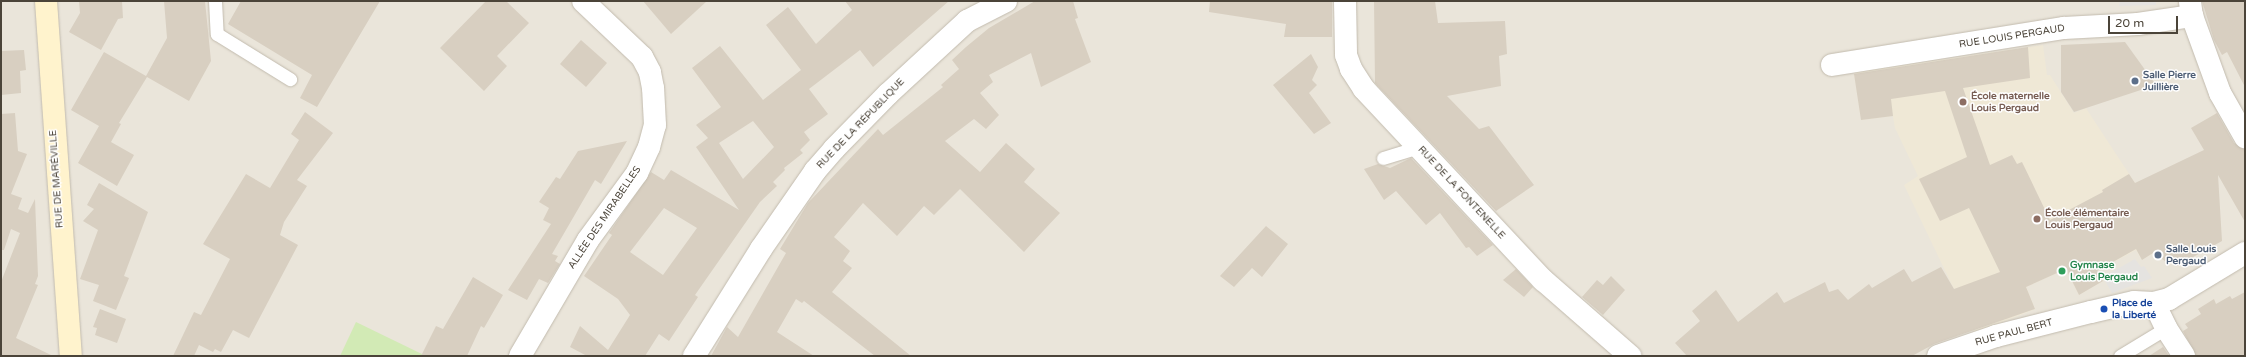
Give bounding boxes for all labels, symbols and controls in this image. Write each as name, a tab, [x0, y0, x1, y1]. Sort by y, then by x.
scale bar	[2110, 8, 2180, 34]
text: 20 m	[2115, 16, 2144, 30]
street label: RUE LOUIS PERGAUD	[1958, 23, 2066, 51]
place label: Salle Pierre Juillière	[2143, 69, 2196, 92]
street label: RUE DE LA RÉPUBLIQUE	[815, 76, 907, 172]
marker: Salle Pierre Juillière	[2130, 76, 2140, 86]
place label: École maternelle Louis Pergaud	[1971, 90, 2050, 114]
marker: École maternelle Louis Pergaud	[1958, 97, 1968, 107]
street label: RUE DE MARÉVILLE	[48, 129, 66, 229]
street label: RUE DE LA FONTENELLE	[1415, 144, 1507, 242]
street label: ALLÉE DES MIRABELLES	[566, 164, 644, 272]
place label: École élémentaire Louis Pergaud	[2045, 207, 2129, 230]
marker: École élémentaire Louis Pergaud	[2032, 214, 2042, 224]
place label: Salle Louis Pergaud	[2166, 243, 2216, 266]
marker: Salle Louis Pergaud	[2153, 250, 2163, 260]
place label: Gymnase Louis Pergaud	[2070, 259, 2138, 282]
marker: Gymnase Louis Pergaud	[2057, 266, 2067, 276]
place label: Place de la Liberté	[2112, 297, 2156, 320]
marker: Place de la Liberté	[2099, 304, 2109, 314]
street label: RUE PAUL BERT	[1974, 317, 2054, 349]

